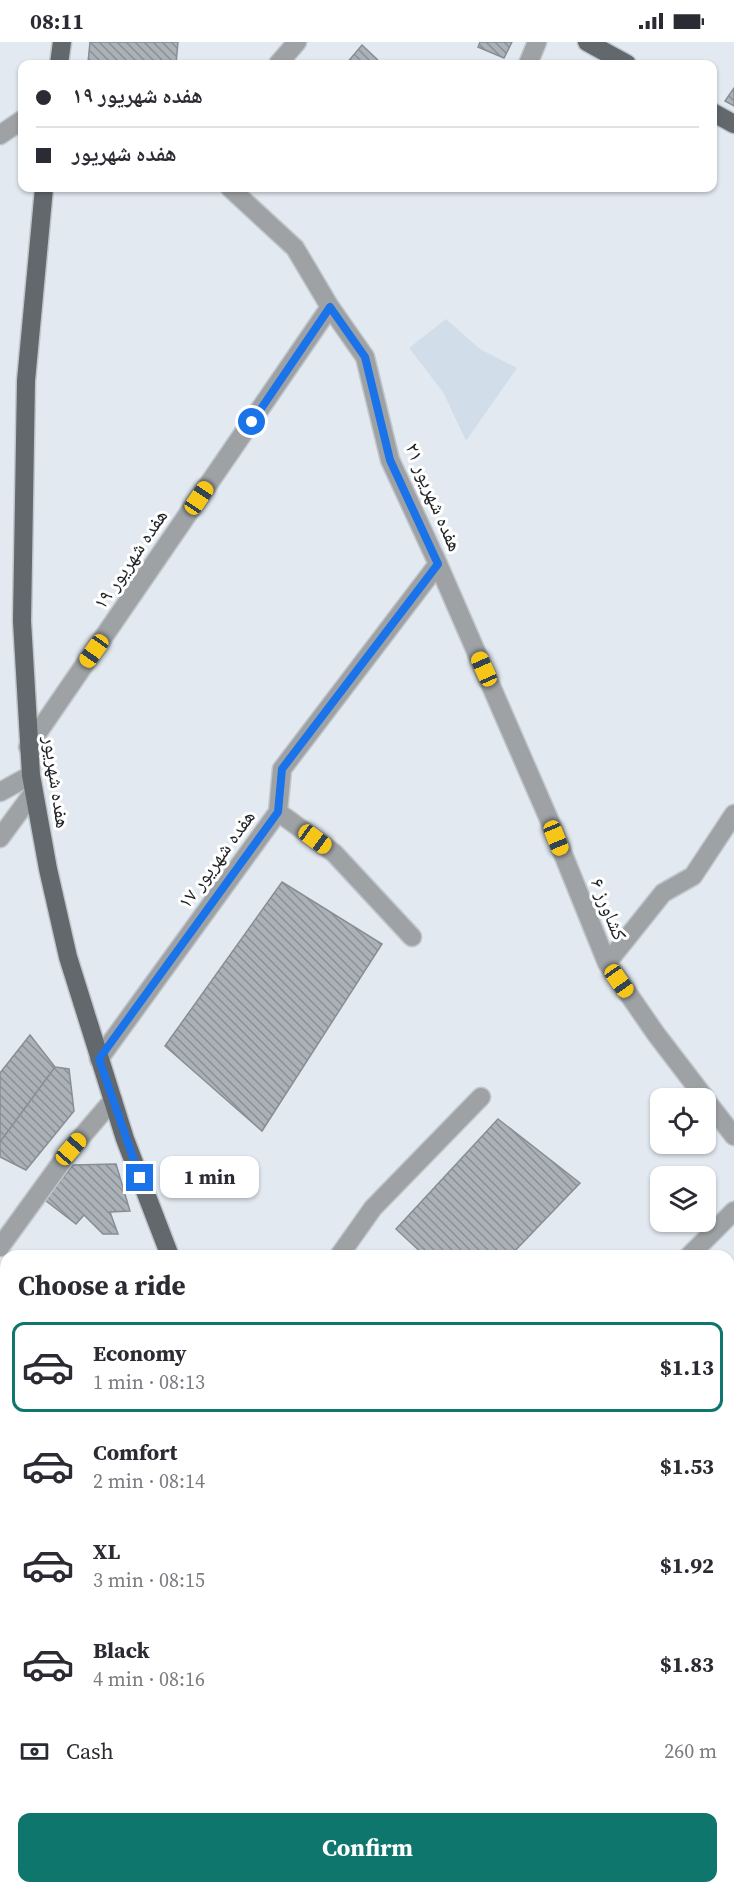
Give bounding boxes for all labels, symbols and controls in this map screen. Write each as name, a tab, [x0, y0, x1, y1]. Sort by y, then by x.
text: 08:11	[30, 6, 84, 36]
text: هفده شهریور ۱۹	[72, 80, 203, 110]
text: هفده شهریور	[72, 138, 177, 168]
route start	[238, 408, 265, 435]
street label: هفده شهریور ۲۱	[399, 438, 469, 556]
car	[181, 478, 217, 518]
street label: هفده شهریور ۱۹	[86, 503, 174, 615]
car	[76, 631, 112, 671]
car	[468, 649, 500, 689]
street label: هفده شهریور	[37, 733, 77, 830]
street label: هفده شهریور ۱۷	[171, 804, 261, 914]
car	[541, 818, 571, 858]
car	[295, 821, 335, 857]
street label: کشاورز ۶	[584, 874, 634, 944]
car	[601, 961, 637, 1001]
map controls	[650, 1088, 716, 1232]
button: locate	[650, 1088, 716, 1154]
car	[52, 1130, 90, 1168]
callout: 1 min	[161, 1157, 260, 1199]
text: 1 min	[184, 1163, 235, 1191]
route end	[126, 1164, 153, 1191]
button: layers	[650, 1166, 716, 1232]
text: Choose a ride	[18, 1267, 186, 1304]
text: Economy	[93, 1338, 187, 1368]
icon: car	[21, 1340, 75, 1394]
text: $1.13	[660, 1352, 714, 1382]
text: 1 min · 08:13	[93, 1368, 205, 1396]
text: Comfort	[93, 1437, 177, 1467]
icon: car	[21, 1439, 75, 1493]
text: $1.53	[660, 1451, 714, 1481]
text: 2 min · 08:14	[93, 1467, 205, 1495]
text: XL	[93, 1536, 120, 1566]
icon: car	[21, 1538, 75, 1592]
text: $1.92	[660, 1550, 714, 1580]
text: 3 min · 08:15	[93, 1566, 205, 1594]
text: Black	[93, 1635, 150, 1665]
icon: car	[21, 1637, 75, 1691]
text: $1.83	[660, 1649, 714, 1679]
text: 4 min · 08:16	[93, 1665, 205, 1693]
icon: cash	[18, 1735, 51, 1768]
text: Cash	[66, 1736, 114, 1766]
text: 260 m	[664, 1737, 717, 1765]
button: Confirm	[18, 1813, 717, 1882]

